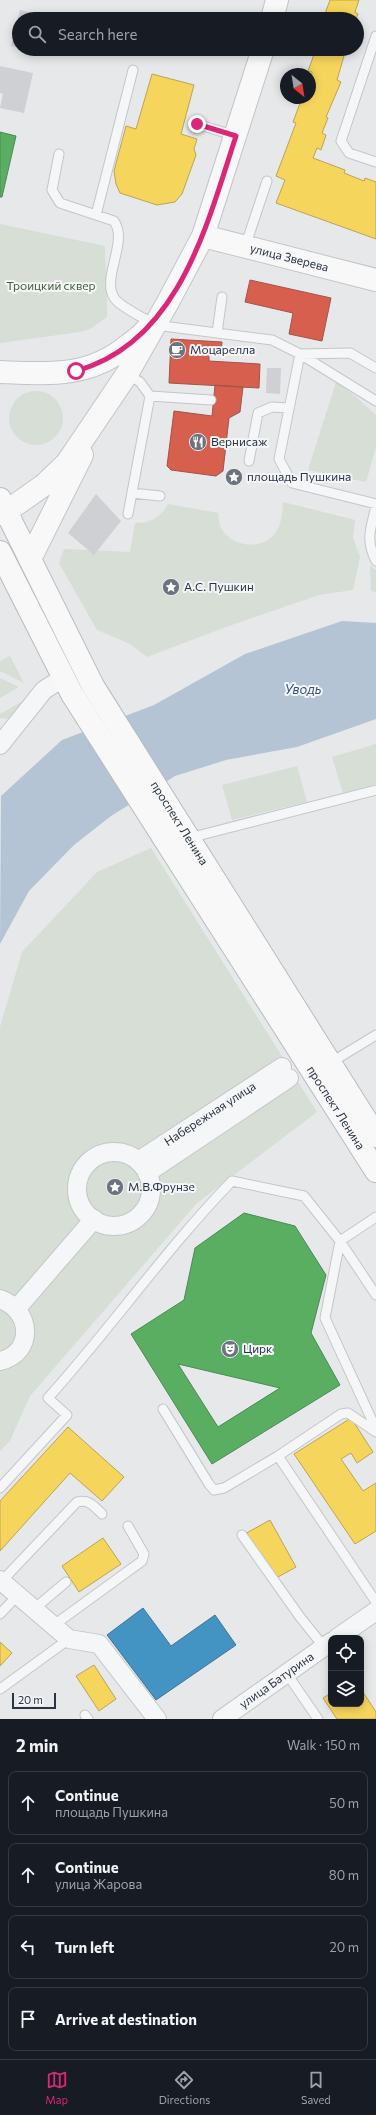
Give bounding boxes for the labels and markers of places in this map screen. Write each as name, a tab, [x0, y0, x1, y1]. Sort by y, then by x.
cafe icon: Моцарелла	[167, 340, 187, 360]
place label: Моцарелла	[190, 342, 255, 356]
restaurant icon: Вернисаж	[188, 432, 208, 452]
place label: Вернисаж	[211, 434, 268, 448]
place icon: площадь Пушкина	[224, 467, 244, 487]
place label: площадь Пушкина	[247, 469, 351, 483]
place icon: А.C. Пушкин	[161, 577, 181, 597]
place label: А.C. Пушкин	[184, 579, 254, 593]
place icon: М.В.Фрунзе	[105, 1177, 125, 1197]
place label: М.В.Фрунзе	[128, 1179, 195, 1193]
theatre icon: Цирк	[220, 1339, 240, 1359]
place label: Цирк	[243, 1341, 273, 1355]

